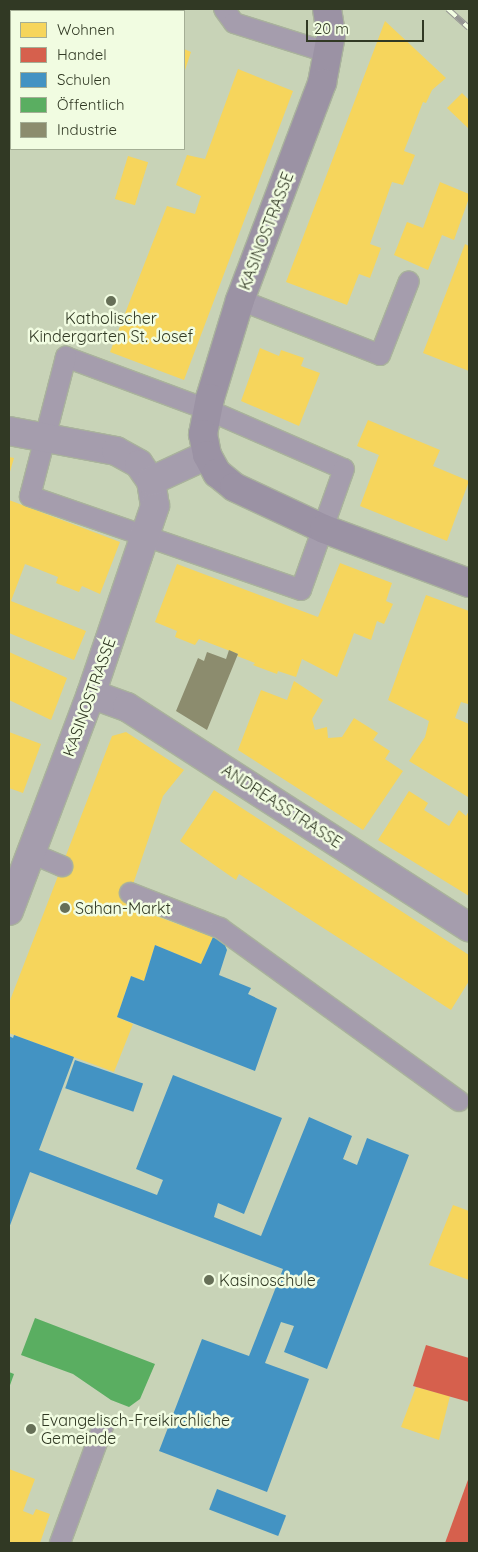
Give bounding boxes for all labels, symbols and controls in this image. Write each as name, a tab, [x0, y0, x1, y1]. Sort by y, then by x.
legend	[10, 10, 185, 150]
scale bar	[308, 10, 426, 42]
text: 20 m	[314, 19, 349, 38]
text: Wohnen	[57, 20, 115, 39]
text: Handel	[57, 45, 107, 64]
text: Schulen	[57, 70, 111, 89]
text: Öffentlich	[57, 95, 124, 114]
text: Industrie	[57, 120, 117, 139]
street label: KASINOSTRASSE	[235, 169, 297, 293]
marker: Katholischer Kindergarten St. Josef	[105, 295, 117, 307]
place label: Katholischer Kindergarten St. Josef	[29, 308, 193, 346]
street label: KASINOSTRASSE	[59, 635, 119, 759]
street label: ANDREASSTRASSE	[218, 760, 346, 852]
place label: Sahan-Markt	[75, 898, 171, 918]
marker: Sahan-Markt	[59, 902, 71, 914]
place label: Kasinoschule	[219, 1270, 316, 1290]
marker: Kasinoschule	[203, 1274, 215, 1286]
place label: Evangelisch-Freikirchliche Gemeinde	[41, 1410, 230, 1448]
marker: Evangelisch-Freikirchliche Gemeinde	[25, 1423, 37, 1435]

